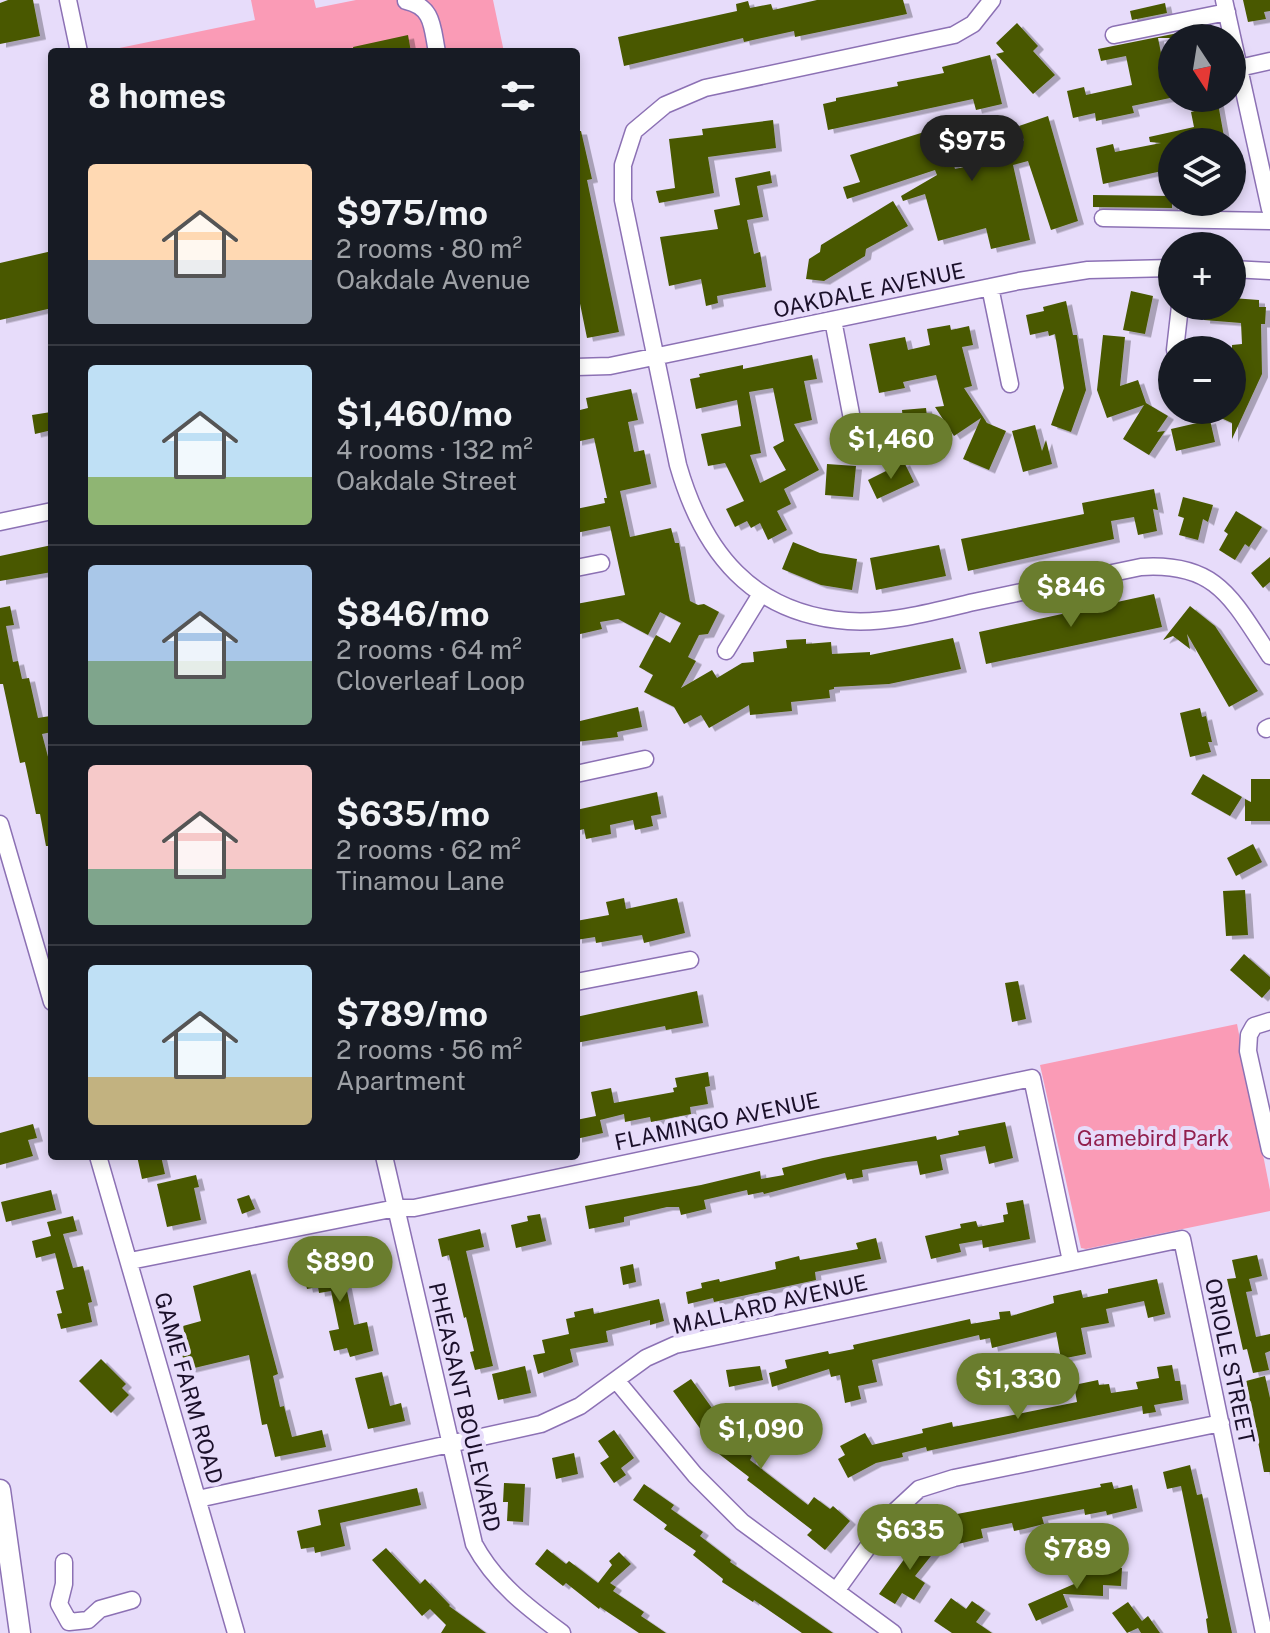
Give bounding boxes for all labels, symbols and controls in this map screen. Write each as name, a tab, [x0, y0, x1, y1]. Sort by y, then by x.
north arrow	[1158, 24, 1246, 112]
map controls	[1158, 24, 1246, 424]
icon: filters	[496, 74, 540, 118]
text: 8 homes	[88, 76, 226, 116]
pin: $975	[925, 115, 1019, 183]
text: $975	[938, 125, 1006, 156]
button: layers	[1158, 128, 1246, 216]
text: $975/mo	[336, 193, 488, 233]
icon: home	[152, 196, 248, 292]
button: +	[1158, 232, 1246, 320]
text: 2 rooms · 80 m²	[336, 233, 522, 264]
street label: OAKDALE AVENUE	[771, 257, 967, 323]
text: Oakdale Avenue	[336, 264, 530, 295]
button: −	[1158, 336, 1246, 424]
text: $1,460/mo	[336, 394, 513, 434]
icon: home	[152, 397, 248, 493]
pin: $1,460	[826, 413, 956, 481]
text: $1,460	[848, 423, 934, 454]
text: 4 rooms · 132 m²	[336, 434, 533, 465]
text: Oakdale Street	[336, 465, 517, 496]
pin: $846	[1024, 561, 1118, 629]
text: $846	[1036, 571, 1106, 602]
text: $846/mo	[336, 594, 490, 634]
icon: home	[152, 597, 248, 693]
text: 2 rooms · 64 m²	[336, 634, 522, 665]
text: Cloverleaf Loop	[336, 665, 525, 696]
text: $635/mo	[336, 794, 490, 834]
icon: home	[152, 797, 248, 893]
text: 2 rooms · 62 m²	[336, 834, 521, 865]
text: Tinamou Lane	[336, 865, 505, 896]
text: $789/mo	[336, 994, 488, 1034]
icon: home	[152, 997, 248, 1093]
text: 2 rooms · 56 m²	[336, 1034, 522, 1065]
text: Apartment	[336, 1065, 466, 1096]
street label: FLAMINGO AVENUE	[612, 1087, 822, 1155]
park label: Gamebird Park	[1077, 1125, 1229, 1151]
pin: $890	[293, 1236, 387, 1304]
text: $890	[306, 1246, 374, 1277]
street label: MALLARD AVENUE	[670, 1269, 870, 1339]
street label: ORIOLE STREET	[1200, 1276, 1260, 1446]
street label: PHEASANT BOULEVARD	[424, 1280, 506, 1534]
street label: GAME FARM ROAD	[149, 1289, 229, 1487]
pin: $1,330	[953, 1353, 1083, 1421]
text: $1,330	[974, 1363, 1062, 1394]
pin: $1,090	[696, 1403, 826, 1471]
text: $1,090	[718, 1413, 804, 1444]
pin: $635	[863, 1504, 957, 1572]
text: $635	[875, 1514, 945, 1545]
pin: $789	[1030, 1523, 1124, 1591]
text: $789	[1043, 1533, 1111, 1564]

